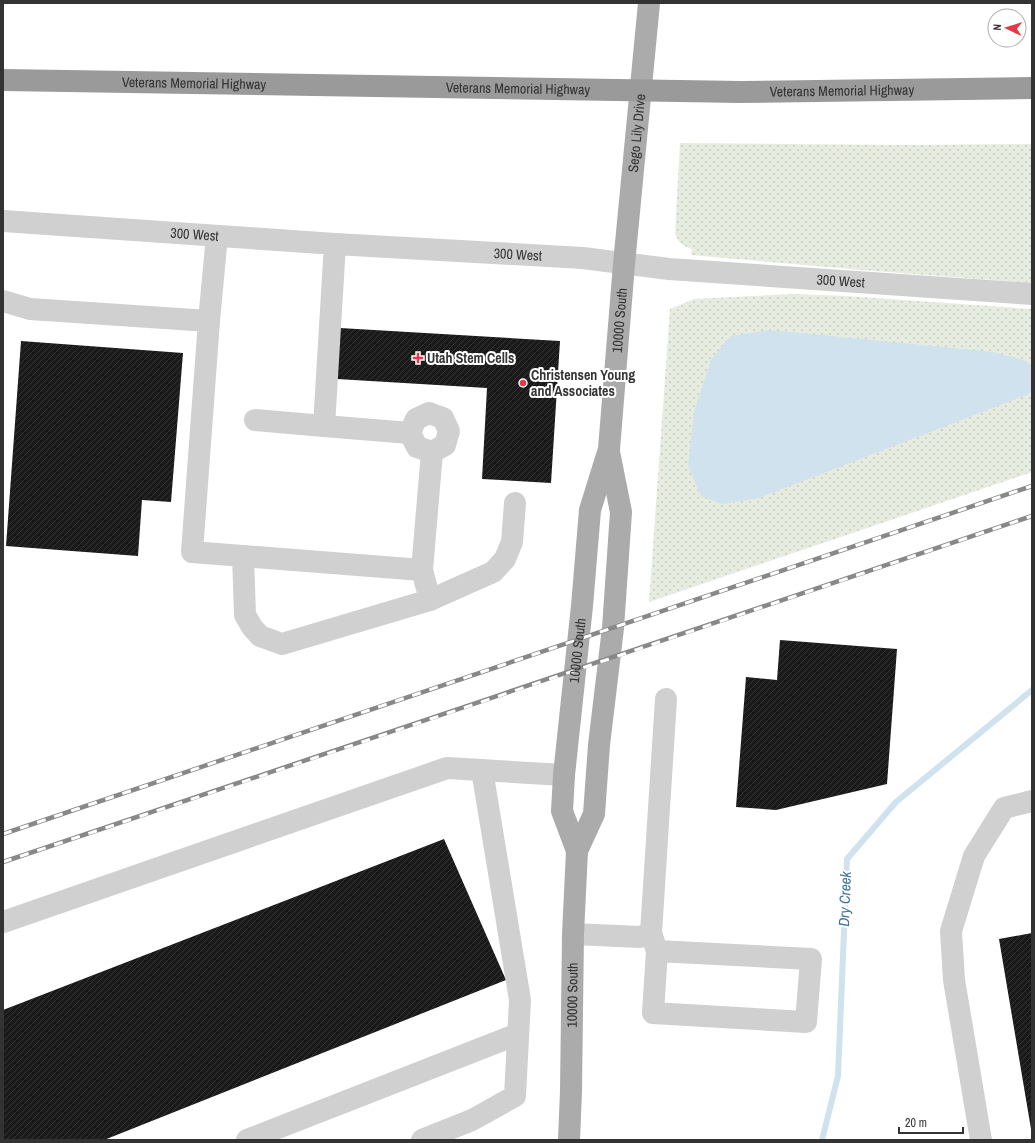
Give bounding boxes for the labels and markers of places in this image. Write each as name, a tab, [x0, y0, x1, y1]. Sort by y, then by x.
place label: Utah Stem Cells	[427, 349, 514, 367]
marker: Utah Stem Cells	[412, 352, 424, 364]
place label: Christensen Young and Associates	[531, 366, 635, 400]
marker: Christensen Young and Associates	[518, 378, 528, 388]

